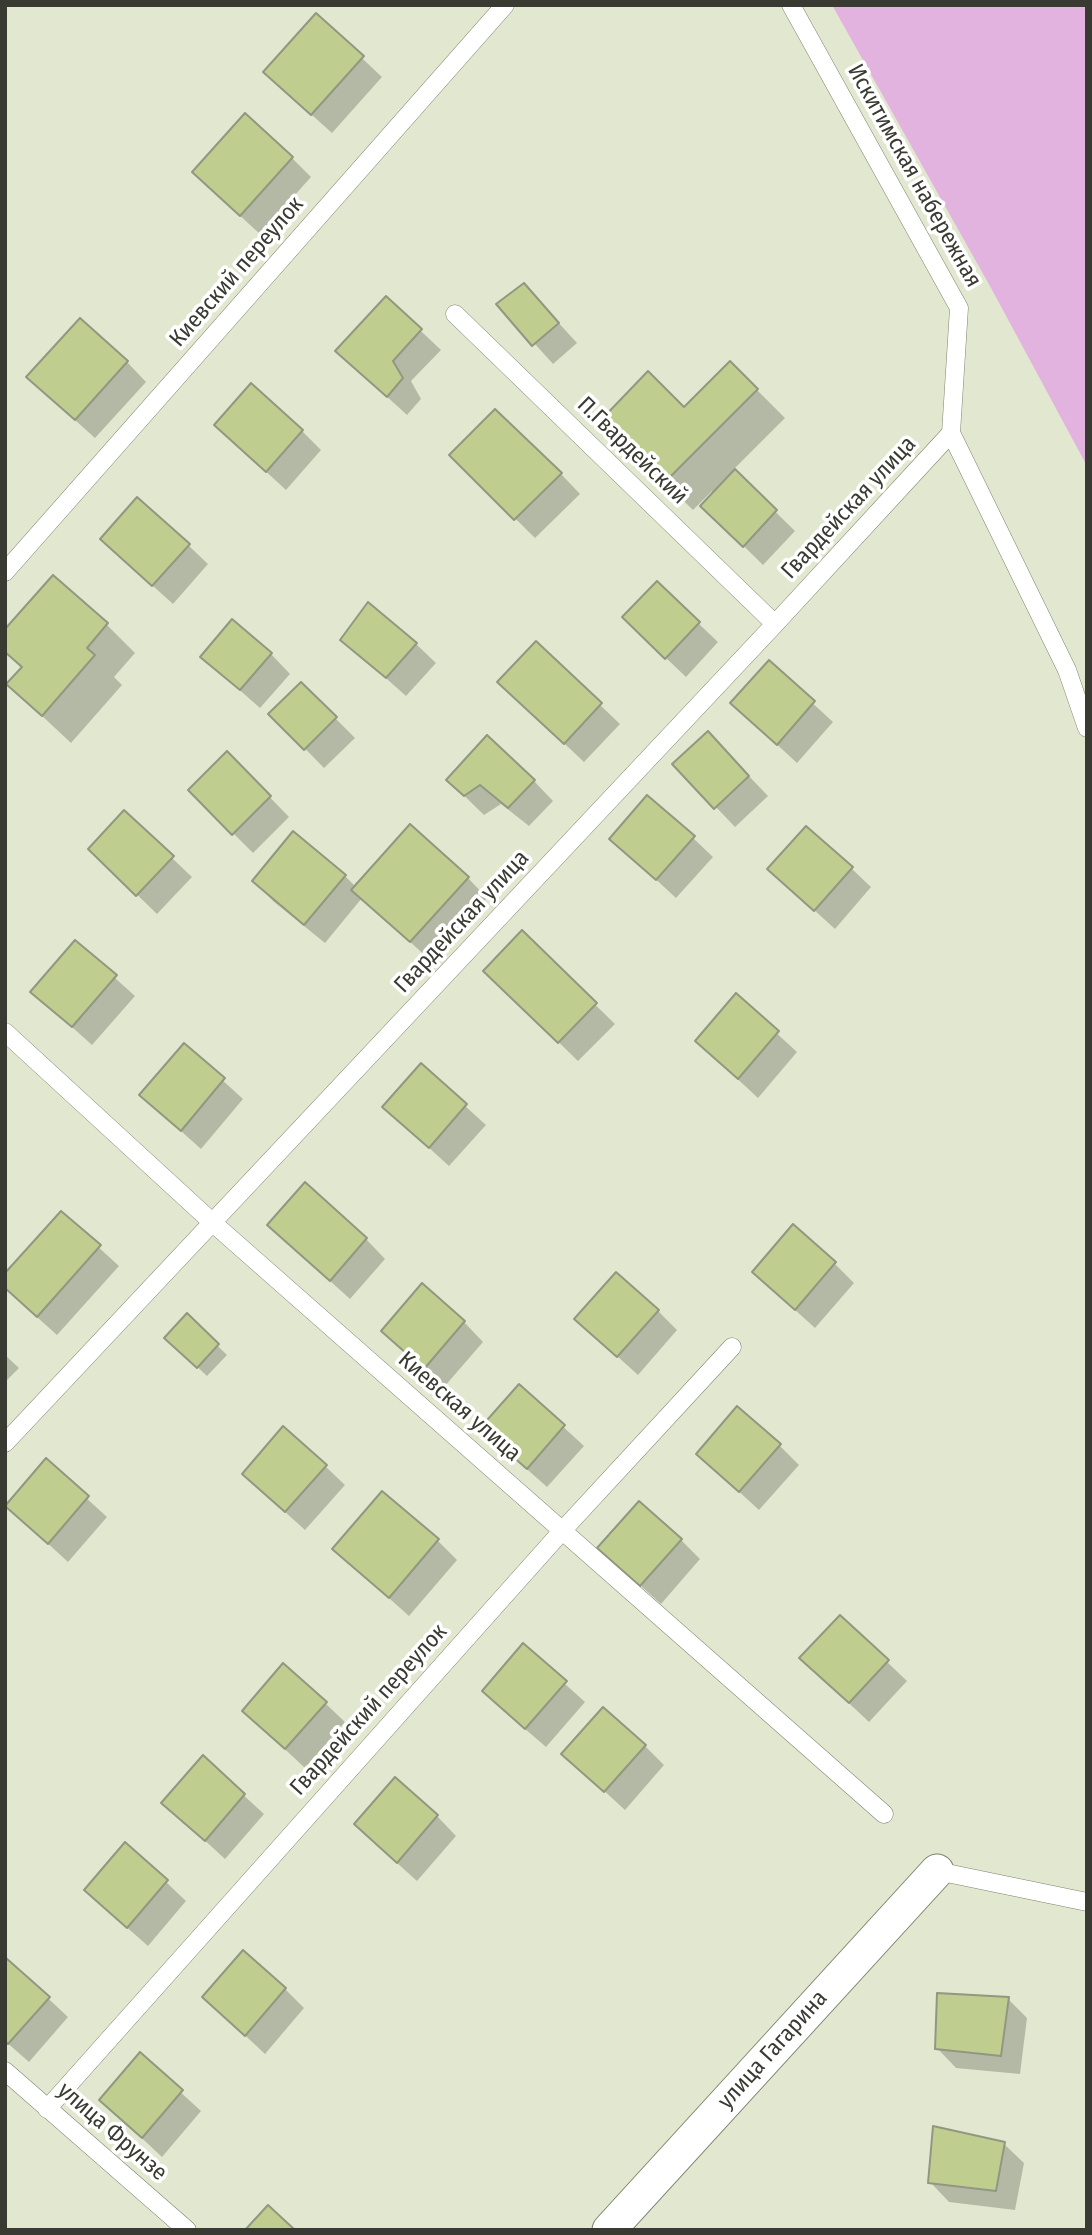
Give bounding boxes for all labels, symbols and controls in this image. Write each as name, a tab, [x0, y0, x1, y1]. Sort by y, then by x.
street label: Искитимская набережная	[841, 60, 987, 292]
street label: Киевский переулок	[164, 191, 310, 353]
street label: П.Гвардейский	[571, 392, 693, 510]
street label: Гвардейская улица	[776, 431, 922, 585]
street label: Гвардейская улица	[389, 845, 535, 999]
street label: Киевская улица	[392, 1346, 526, 1468]
street label: Гвардейский переулок	[285, 1619, 453, 1801]
street label: улица Гагарина	[713, 1985, 833, 2115]
street label: улица Фрунзе	[52, 2077, 172, 2187]

